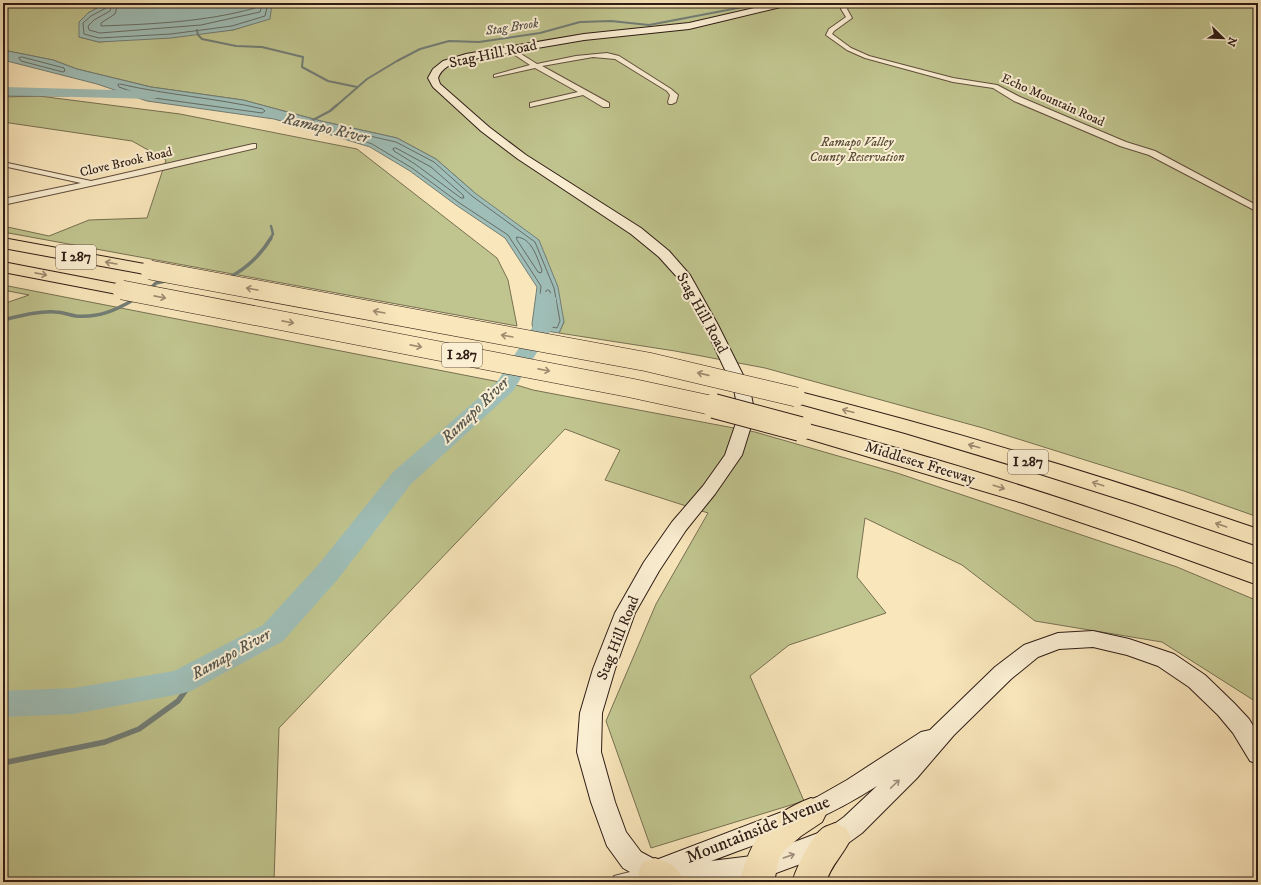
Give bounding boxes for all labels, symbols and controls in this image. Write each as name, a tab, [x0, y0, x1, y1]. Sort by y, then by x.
water label: Stag Brook	[483, 15, 540, 39]
north arrow	[1203, 18, 1243, 58]
street label: Stag Hill Road	[447, 35, 539, 73]
text: N	[1223, 35, 1239, 48]
street label: Echo Mountain Road	[999, 70, 1108, 130]
water label: Ramapo River	[280, 108, 372, 148]
park label: Ramapo Valley County Reservation	[809, 134, 905, 165]
street label: Clove Brook Road	[78, 143, 174, 180]
road number: I 287	[56, 245, 96, 269]
one-way arrow	[105, 259, 118, 267]
street label: Stag Hill Road	[672, 269, 732, 357]
one-way arrow	[34, 271, 47, 279]
one-way arrow	[245, 285, 258, 293]
one-way arrow	[154, 293, 167, 301]
one-way arrow	[373, 308, 386, 316]
one-way arrow	[281, 318, 294, 326]
one-way arrow	[501, 332, 514, 340]
one-way arrow	[409, 342, 422, 350]
road number: I 287	[442, 343, 482, 367]
one-way arrow	[537, 367, 550, 375]
one-way arrow	[697, 370, 710, 378]
water label: Ramapo River	[436, 372, 514, 448]
one-way arrow	[842, 407, 855, 414]
street label: Middlesex Freeway	[862, 437, 978, 489]
one-way arrow	[967, 442, 980, 449]
road number: I 287	[1008, 450, 1048, 474]
one-way arrow	[1092, 480, 1105, 487]
one-way arrow	[993, 484, 1006, 491]
one-way arrow	[1215, 521, 1228, 528]
street label: Stag Hill Road	[592, 593, 644, 683]
water label: Ramapo River	[187, 624, 275, 684]
one-way arrow	[890, 779, 900, 789]
street label: Mountainside Avenue	[683, 791, 833, 869]
one-way arrow	[783, 852, 795, 860]

